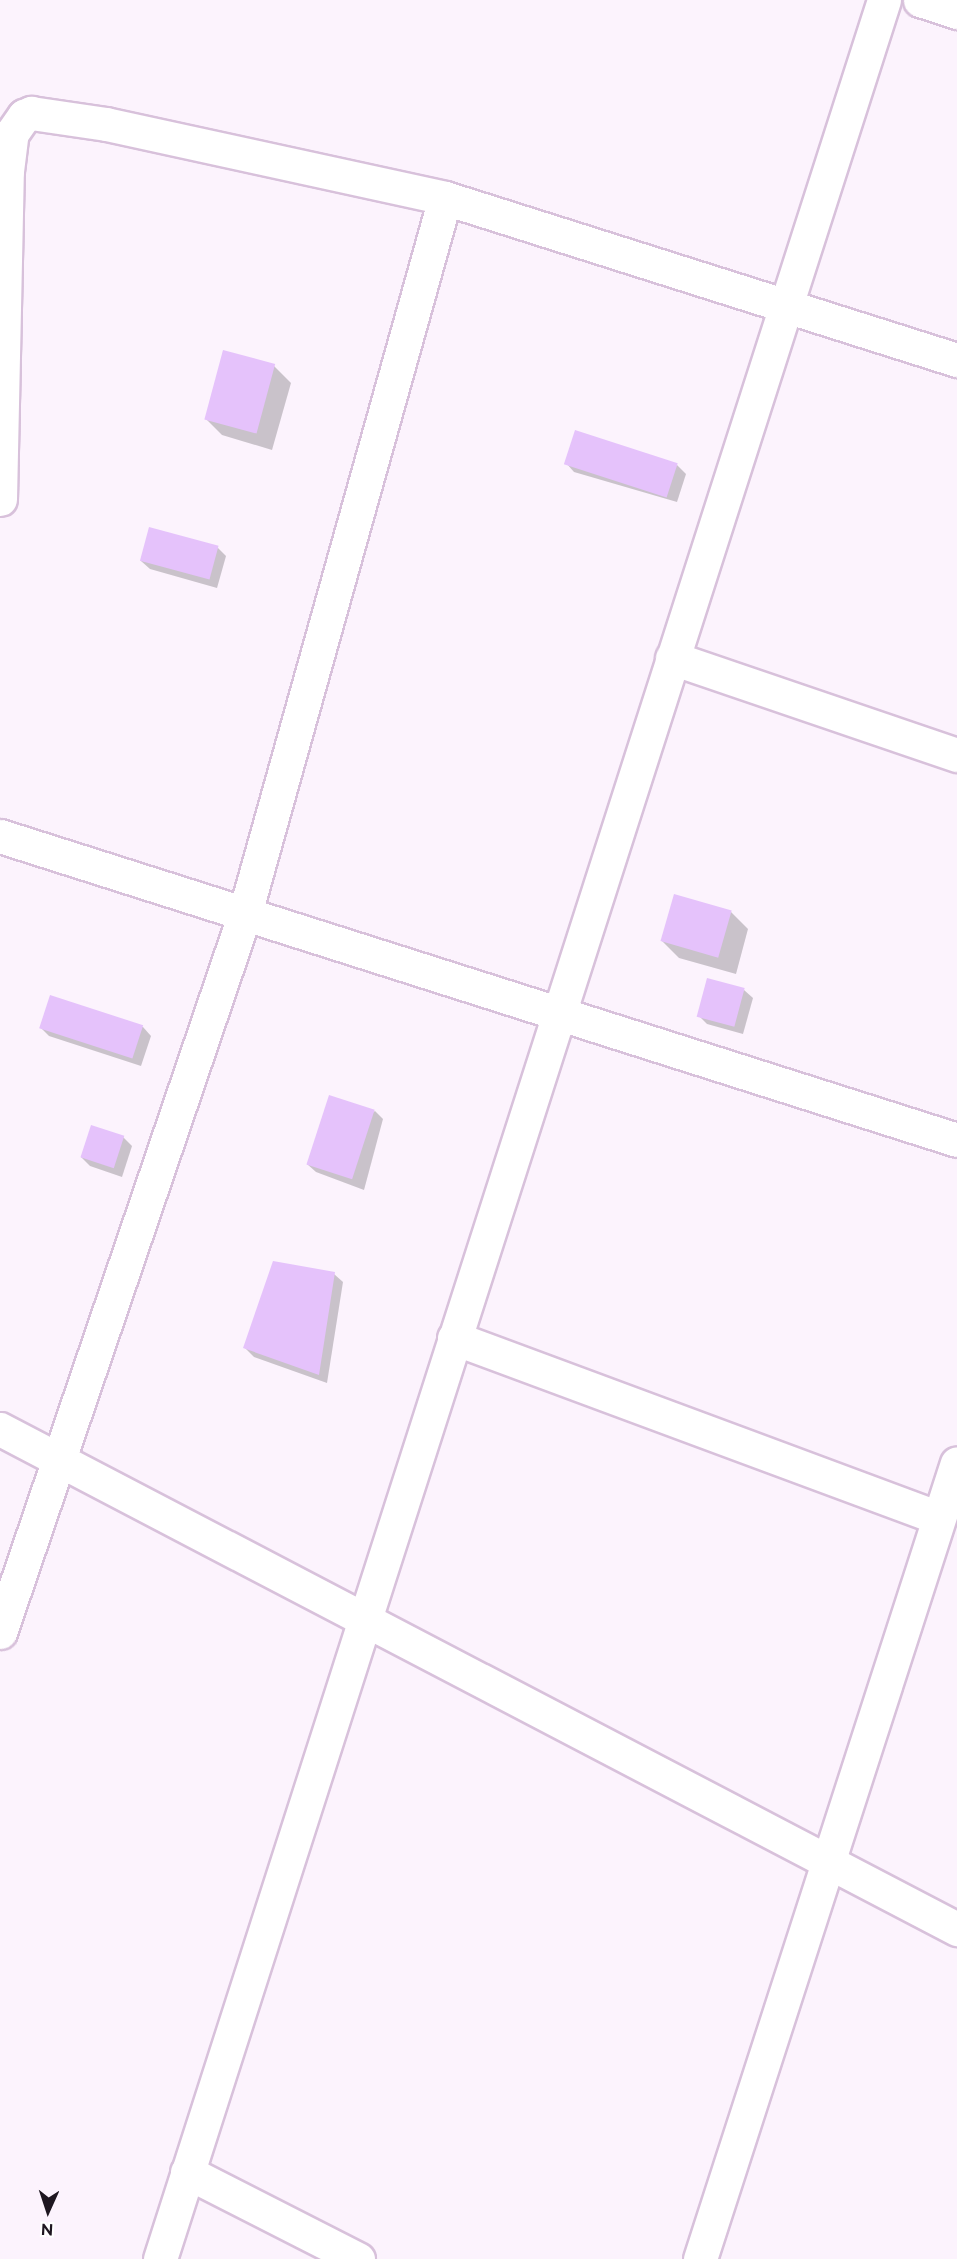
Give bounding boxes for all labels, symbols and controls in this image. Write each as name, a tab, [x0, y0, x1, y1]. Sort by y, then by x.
north arrow	[18, 2181, 78, 2241]
text: N	[40, 2220, 54, 2239]

